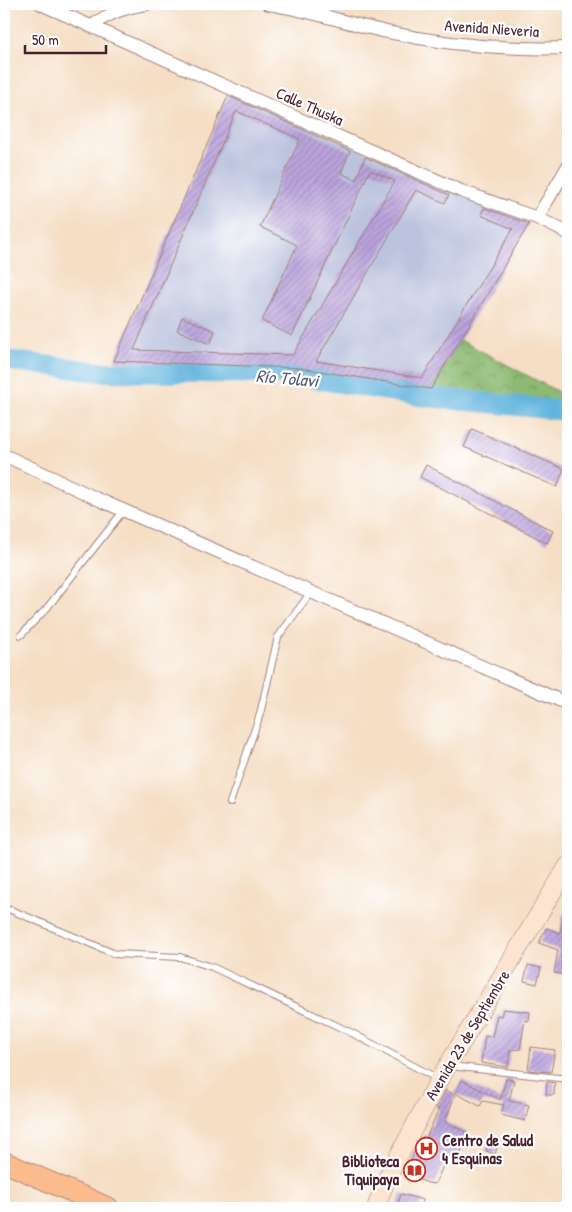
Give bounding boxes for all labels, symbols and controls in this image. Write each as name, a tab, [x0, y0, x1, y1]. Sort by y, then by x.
street label: Avenida Nieveria	[444, 14, 540, 42]
scale bar	[25, 22, 106, 54]
text: 50 m	[32, 29, 59, 50]
street label: Calle Thuska	[273, 81, 347, 131]
water label: Río Tolavi	[255, 363, 321, 393]
street label: Avenida 23 de Septiembre	[419, 965, 515, 1104]
place label: Centro de Salud 4 Esquinas	[442, 1129, 534, 1170]
hospital icon: Centro de Salud 4 Esquinas	[414, 1137, 438, 1161]
place label: Biblioteca Tiquipaya	[342, 1150, 400, 1191]
library icon: Biblioteca Tiquipaya	[403, 1158, 427, 1182]

